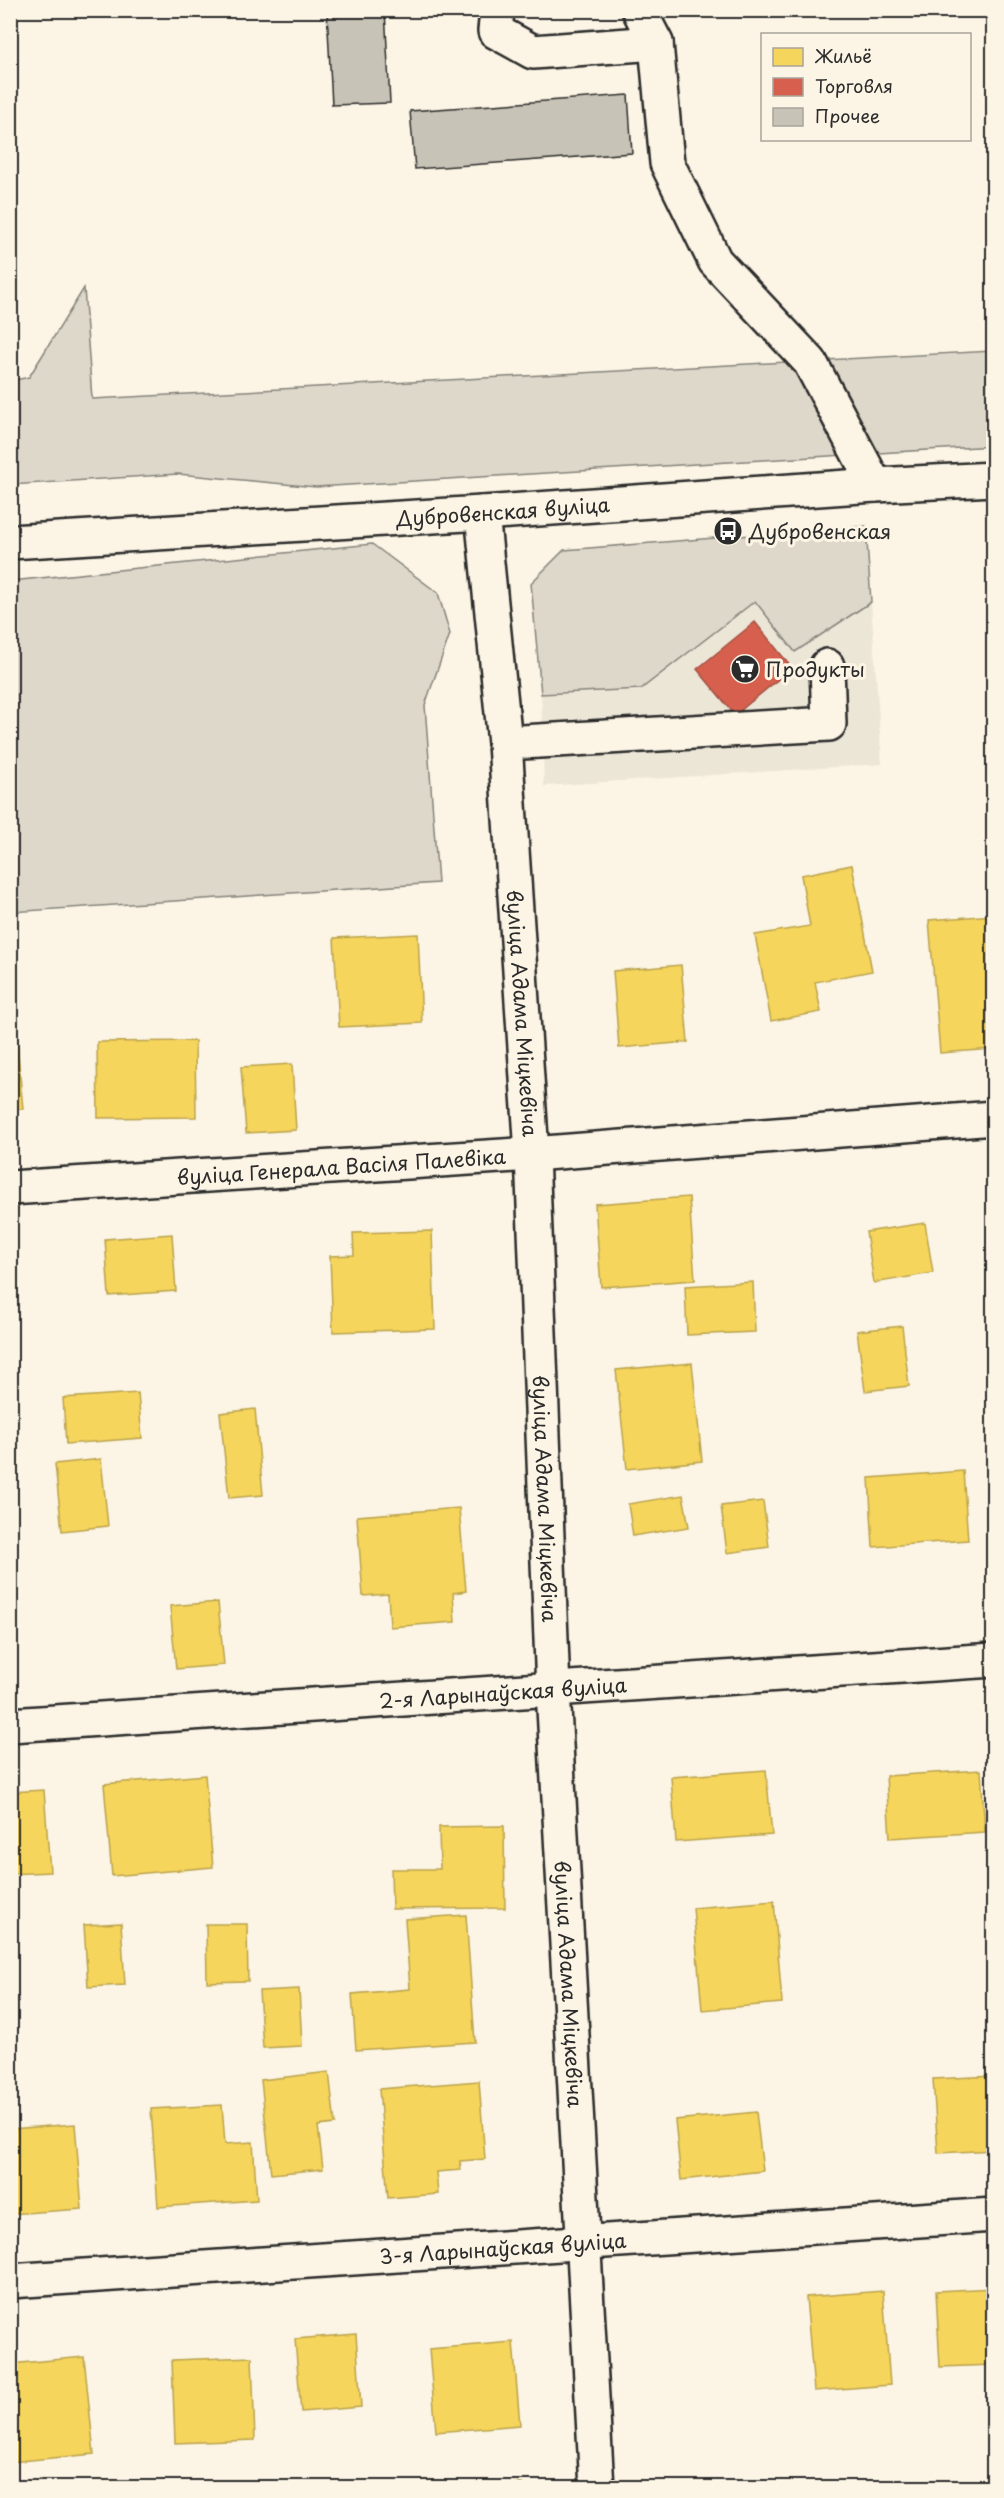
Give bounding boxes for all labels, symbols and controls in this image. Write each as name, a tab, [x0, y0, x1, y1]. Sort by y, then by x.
legend	[761, 33, 971, 141]
text: Жильё	[814, 42, 872, 69]
text: Торговля	[815, 72, 893, 99]
text: Прочее	[815, 102, 880, 129]
street label: Дубровенская вуліца	[394, 489, 612, 533]
bus stop icon: Дубровенская	[712, 515, 744, 547]
place label: Дубровенская	[748, 516, 891, 546]
supermarket icon: Продукты	[729, 653, 761, 685]
place label: Продукты	[766, 654, 865, 684]
street label: вуліца Адама Міцкевіча	[500, 889, 546, 1138]
street label: вуліца Генерала Васіля Палевіка	[176, 1141, 507, 1192]
street label: вуліца Адама Міцкевіча	[526, 1375, 565, 1624]
street label: 2-я Ларынаўская вуліца	[378, 1669, 628, 1716]
street label: вуліца Адама Міцкевіча	[547, 1860, 591, 2109]
street label: 3-я Ларынаўская вуліца	[379, 2225, 628, 2271]

